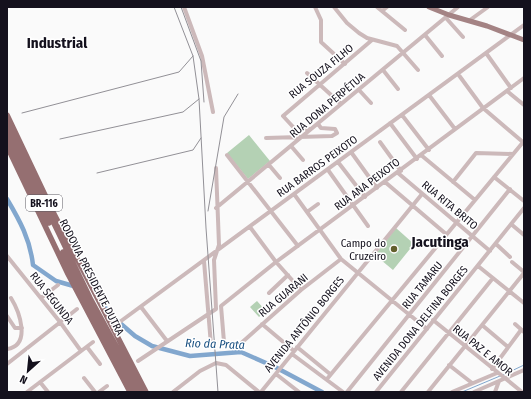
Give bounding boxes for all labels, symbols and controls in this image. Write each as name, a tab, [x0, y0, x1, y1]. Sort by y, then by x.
district label: Industrial	[27, 34, 88, 52]
street label: RUA SOUZA FILHO	[286, 41, 356, 101]
street label: RUA DONA PERPÉTUA	[286, 69, 368, 141]
street label: RUA BARROS PEIXOTO	[274, 133, 360, 200]
street label: RUA ANA PEIXOTO	[332, 155, 403, 213]
street label: RUA RITA BRITO	[419, 178, 480, 233]
road number: BR-116	[26, 195, 62, 211]
street label: RODOVIA PRESIDENTE DUTRA	[57, 217, 127, 338]
district label: Jacutinga	[410, 233, 469, 251]
place label: Campo do Cruzeiro	[341, 237, 386, 263]
marker: Campo do Cruzeiro	[389, 244, 399, 254]
street label: RUA TAMARU	[399, 259, 445, 312]
street label: AVENIDA DONA DELFINA BORGES	[370, 263, 471, 383]
street label: RUA SEGUNDA	[27, 270, 76, 327]
street label: RUA GUARANI	[256, 271, 311, 320]
street label: AVENIDA ANTÔNIO BORGES	[261, 273, 347, 375]
street label: RUA PAZ E AMOR	[450, 322, 515, 379]
water label: Rio da Prata	[185, 336, 245, 352]
north arrow	[8, 351, 48, 391]
text: N	[18, 372, 30, 387]

